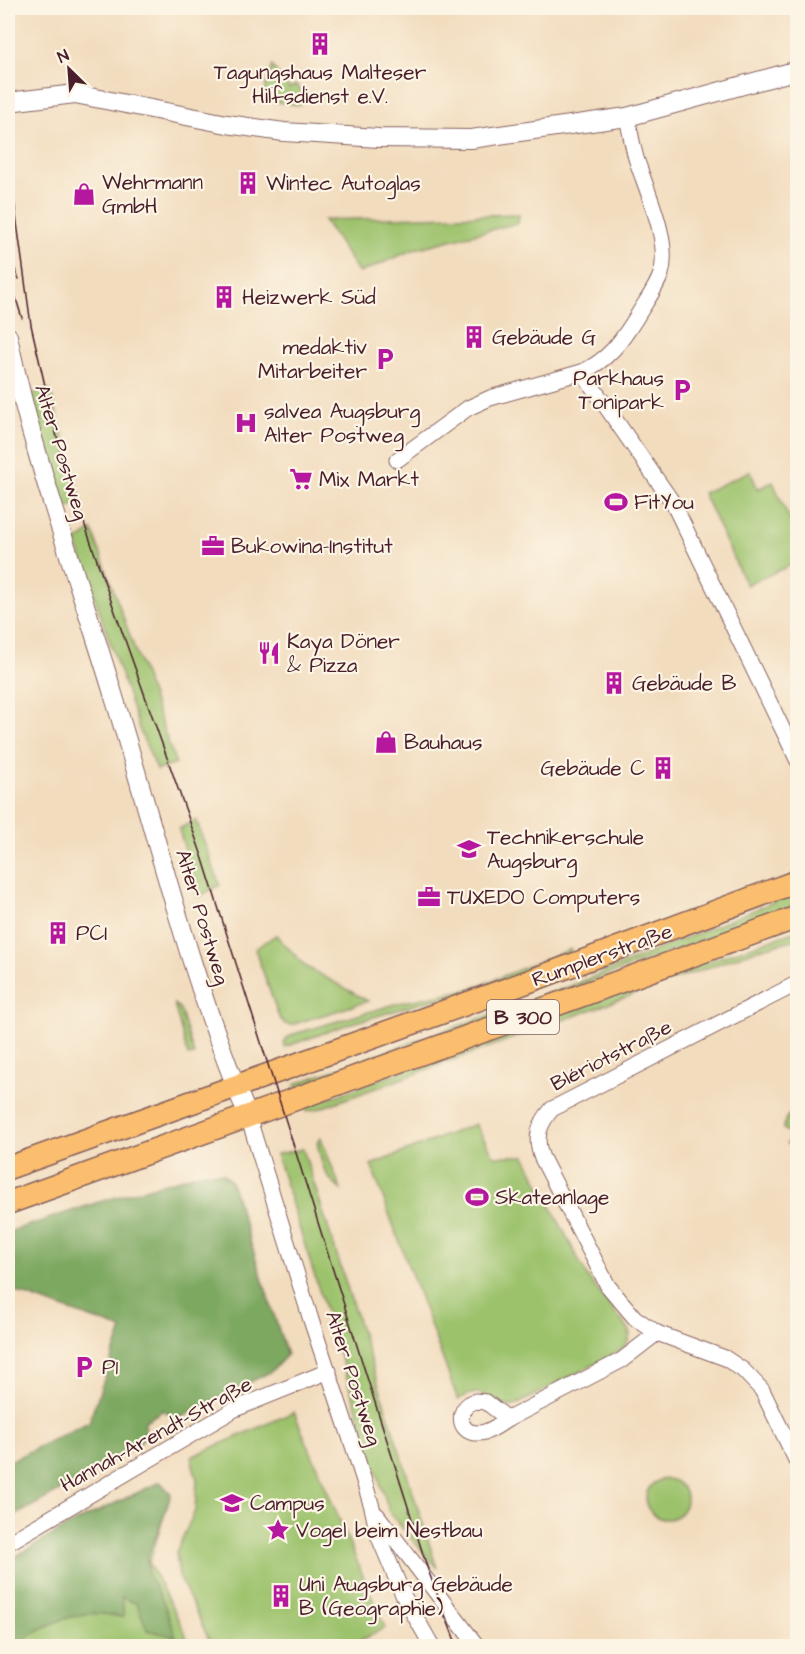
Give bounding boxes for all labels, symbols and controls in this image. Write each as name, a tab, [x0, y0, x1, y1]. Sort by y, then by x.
building icon: Tagungshaus Malteser Hilfsdienst e.V.	[307, 31, 333, 57]
north arrow	[39, 39, 99, 99]
text: N	[54, 44, 72, 68]
place label: Tagungshaus Malteser Hilfsdienst e.V.	[214, 58, 427, 111]
place label: Wehrmann GmbH	[102, 168, 203, 221]
place label: Wintec Autoglas	[266, 169, 421, 200]
building icon: Wintec Autoglas	[235, 170, 261, 196]
shop icon: Wehrmann GmbH	[71, 181, 97, 207]
place label: Heizwerk Süd	[242, 283, 376, 312]
building icon: Heizwerk Süd	[211, 284, 237, 310]
place label: Gebäude G	[492, 323, 597, 352]
building icon: Gebäude G	[461, 324, 487, 350]
place label: medaktiv Mitarbeiter	[258, 333, 367, 386]
parking icon: medaktiv Mitarbeiter	[372, 346, 398, 372]
place label: Parkhaus Tonipark	[573, 364, 664, 418]
parking icon: Parkhaus Tonipark	[669, 377, 695, 403]
street label: Alter Postweg	[25, 381, 96, 524]
place label: salvea Augsburg Alter Postweg	[264, 397, 420, 452]
hospital icon: salvea Augsburg Alter Postweg	[233, 410, 259, 436]
place label: Mix Markt	[319, 465, 419, 494]
supermarket icon: Mix Markt	[288, 466, 314, 492]
place label: FitYou	[634, 488, 694, 517]
sports icon: FitYou	[603, 489, 629, 515]
place label: Bukowina-Institut	[231, 532, 393, 561]
office icon: Bukowina-Institut	[200, 533, 226, 559]
place label: Kaya Döner & Pizza	[287, 627, 400, 680]
restaurant icon: Kaya Döner & Pizza	[256, 640, 282, 666]
place label: Gebäude B	[632, 669, 737, 698]
building icon: Gebäude B	[601, 670, 627, 696]
place label: Bauhaus	[404, 728, 483, 757]
shop icon: Bauhaus	[373, 729, 399, 755]
place label: Gebäude C	[541, 754, 645, 783]
building icon: Gebäude C	[650, 755, 676, 781]
place label: Technikerschule Augsburg	[487, 823, 644, 878]
school or university icon: Technikerschule Augsburg	[456, 836, 482, 862]
street label: Alter Postweg	[166, 846, 237, 989]
place label: TUXEDO Computers	[447, 883, 640, 913]
office icon: TUXEDO Computers	[416, 884, 442, 910]
street label: Rumplerstraße	[528, 917, 677, 995]
place label: PCI	[76, 919, 107, 948]
building icon: PCI	[45, 920, 71, 946]
road number: B 300	[487, 1000, 559, 1034]
street label: Blériotstraße	[546, 1013, 677, 1098]
place label: Skateanlage	[495, 1183, 609, 1214]
sports icon: Skateanlage	[464, 1184, 490, 1210]
street label: Alter Postweg	[316, 1307, 389, 1450]
place label: P1	[102, 1353, 118, 1382]
parking icon: P1	[71, 1354, 97, 1380]
street label: Hannah-Arendt-Straße	[55, 1370, 257, 1499]
place label: Campus	[250, 1489, 325, 1519]
school or university icon: Campus	[219, 1490, 245, 1516]
place label: Vogel beim Nestbau	[296, 1516, 483, 1547]
place icon: Vogel beim Nestbau	[265, 1517, 291, 1543]
place label: Uni Augsburg Gebäude B (Geographie)	[299, 1570, 513, 1625]
building icon: Uni Augsburg Gebäude B (Geographie)	[268, 1583, 294, 1609]

